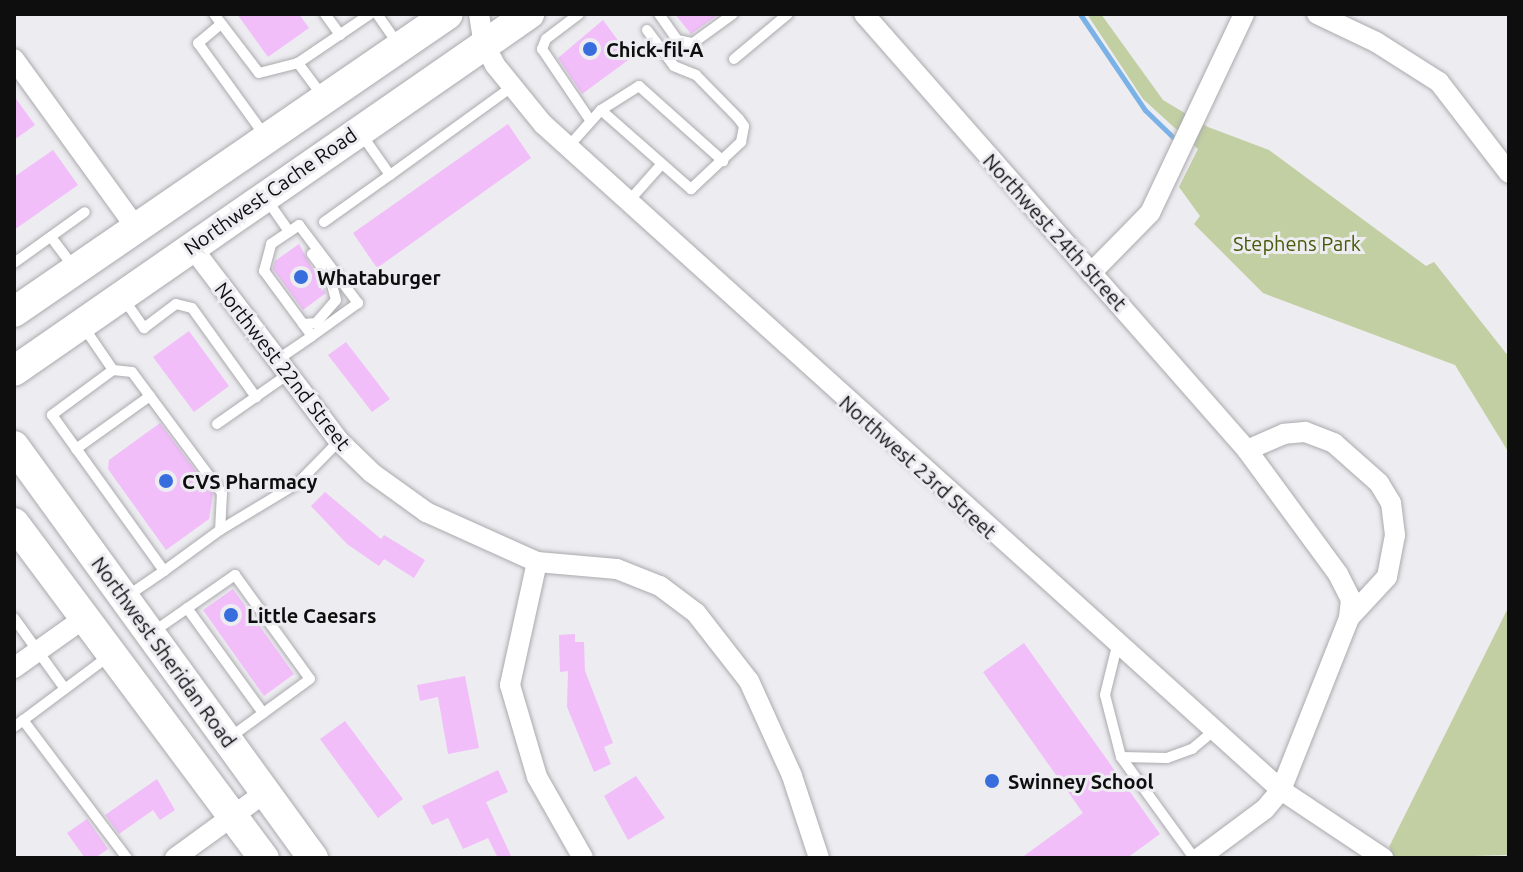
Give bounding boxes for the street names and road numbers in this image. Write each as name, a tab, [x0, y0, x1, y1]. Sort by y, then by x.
street label: Northwest Cache Road	[179, 122, 361, 260]
street label: Northwest 24th Street	[978, 149, 1132, 315]
street label: Northwest 22nd Street	[210, 277, 356, 455]
street label: Northwest 23rd Street	[835, 390, 1001, 544]
street label: Northwest Sheridan Road	[87, 552, 241, 752]

